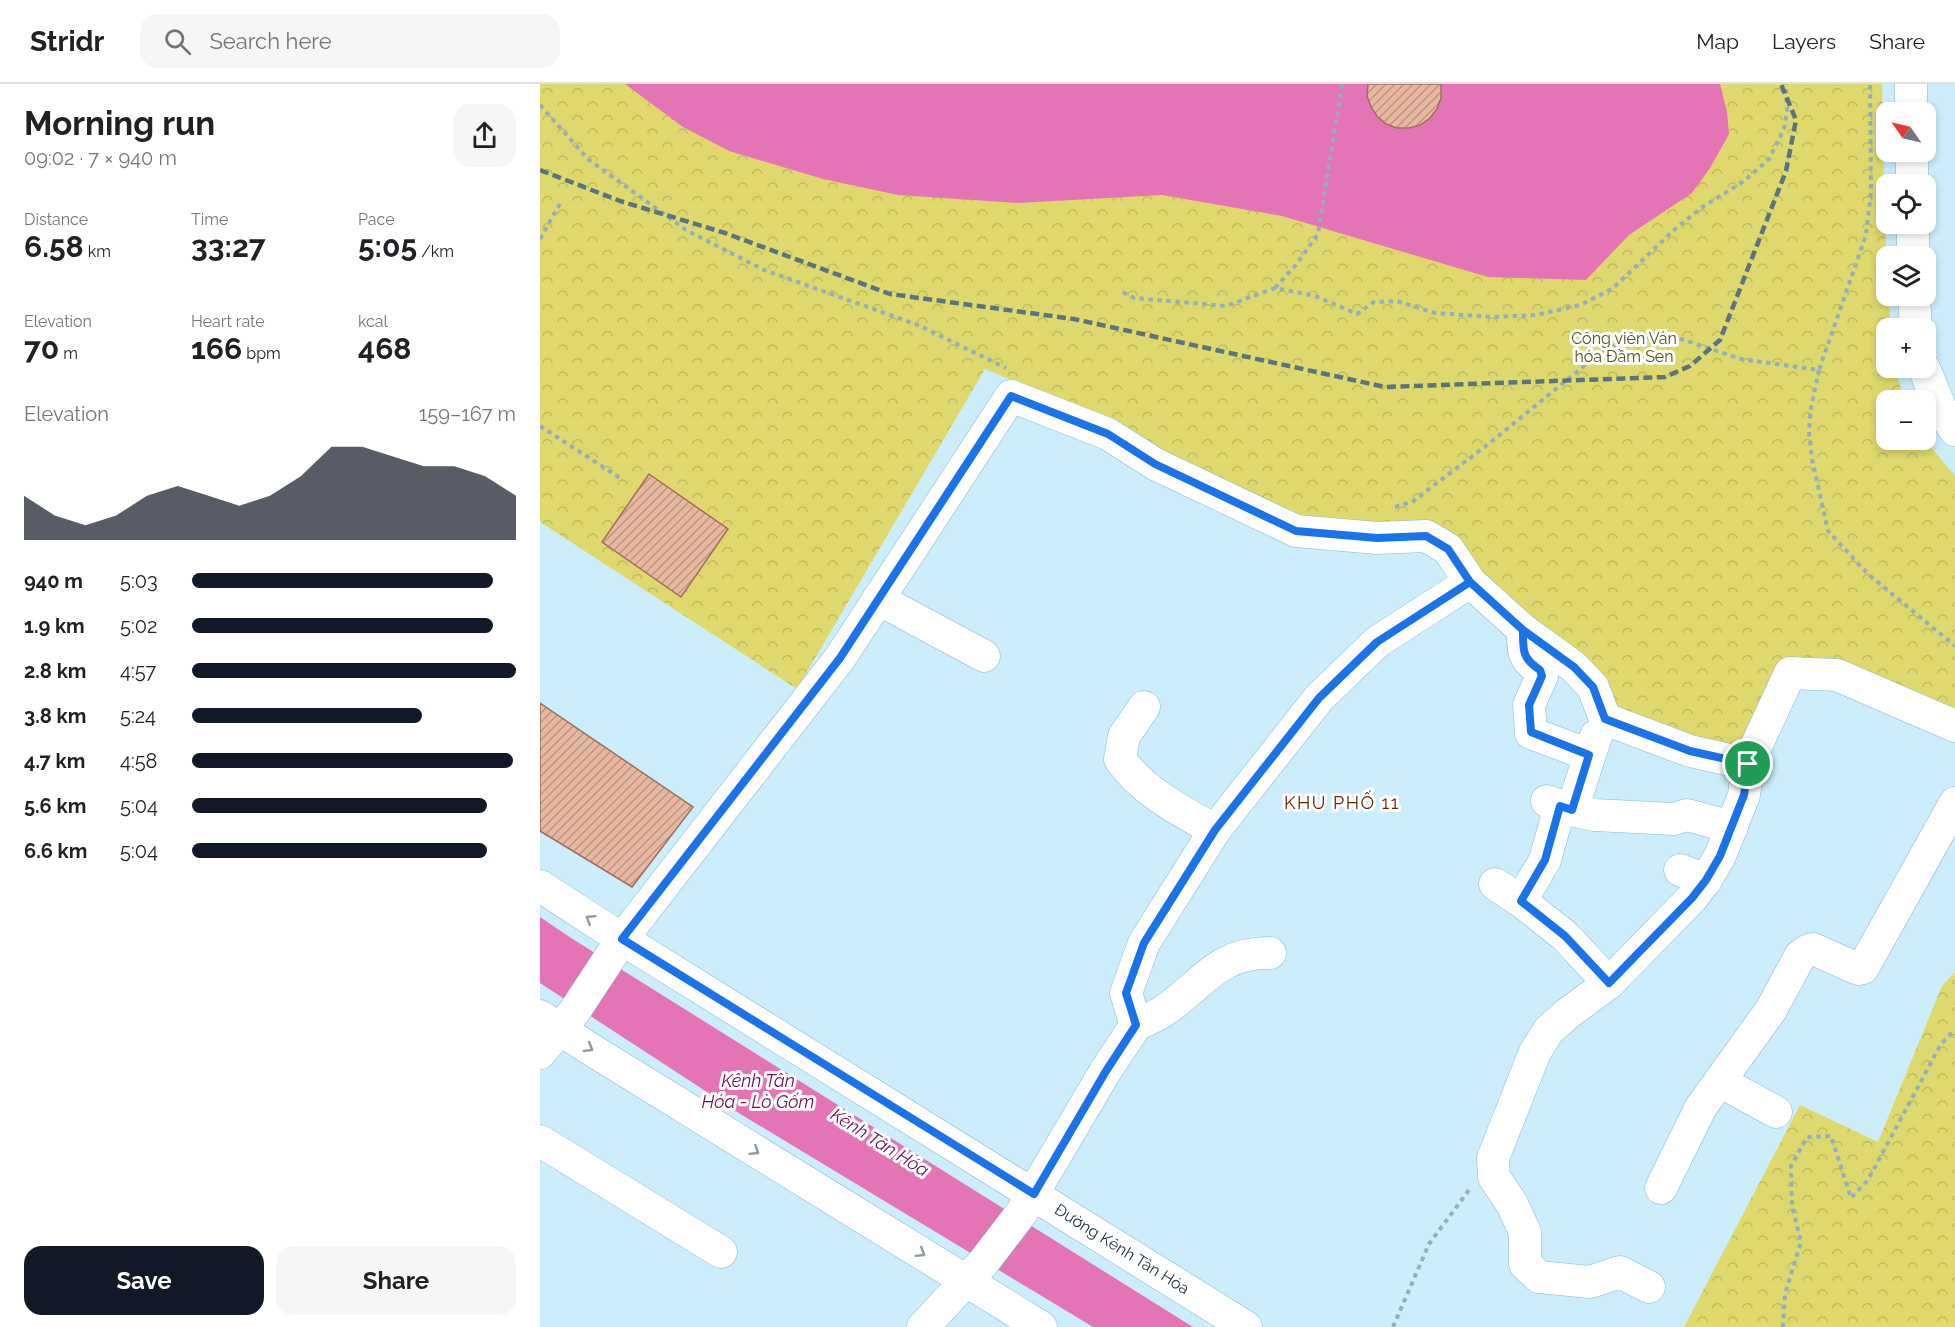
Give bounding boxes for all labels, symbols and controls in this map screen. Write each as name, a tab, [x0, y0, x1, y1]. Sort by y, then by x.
search box	[140, 14, 560, 68]
text: Stridr	[30, 25, 104, 58]
icon: search	[161, 25, 194, 58]
text: Search here	[209, 28, 332, 54]
text: Map	[1696, 29, 1739, 54]
text: Layers	[1772, 29, 1836, 54]
text: Share	[1869, 29, 1925, 54]
north arrow	[1876, 102, 1936, 162]
map controls	[1876, 102, 1936, 450]
text: Morning run	[24, 104, 215, 143]
button: share	[453, 104, 516, 167]
text: 09:02 · 7 × 940 m	[24, 146, 177, 170]
button: locate	[1876, 174, 1936, 234]
text: Distance	[24, 210, 88, 229]
text: Time	[191, 210, 228, 229]
text: Pace	[358, 210, 395, 229]
text: 6.58	[24, 229, 84, 264]
text: 33:27	[191, 229, 266, 264]
text: 5:05	[358, 229, 417, 264]
text: km	[84, 242, 111, 261]
text: /km	[417, 242, 454, 261]
button: layers	[1876, 246, 1936, 306]
text: Elevation	[24, 312, 92, 331]
text: Heart rate	[191, 312, 265, 331]
text: kcal	[358, 312, 388, 331]
button: +	[1876, 318, 1936, 378]
park label: Công viên Văn hóa Đầm Sen	[1571, 329, 1677, 366]
text: 70	[24, 331, 59, 366]
text: 166	[191, 331, 242, 366]
text: 468	[358, 331, 411, 366]
text: m	[59, 344, 78, 363]
text: bpm	[242, 344, 281, 363]
button: −	[1876, 390, 1936, 450]
text: Elevation	[24, 402, 109, 426]
text: 159–167 m	[419, 402, 516, 426]
text: 940 m	[24, 569, 83, 593]
text: 5:03	[120, 569, 158, 593]
text: 1.9 km	[24, 614, 85, 638]
text: 5:02	[120, 614, 157, 638]
text: 2.8 km	[24, 659, 86, 683]
text: 4:57	[120, 659, 156, 683]
text: 3.8 km	[24, 704, 86, 728]
text: 5:24	[120, 704, 156, 728]
pin	[1722, 738, 1773, 789]
icon: arrive	[1731, 747, 1764, 780]
text: 4.7 km	[24, 749, 85, 773]
text: 4:58	[120, 749, 157, 773]
district label: KHU PHỐ 11	[1284, 790, 1400, 813]
text: 5.6 km	[24, 794, 86, 818]
text: 5:04	[120, 794, 158, 818]
text: 6.6 km	[24, 839, 87, 863]
text: 5:04	[120, 839, 158, 863]
one-way arrow	[586, 915, 597, 926]
one-way arrow	[583, 1041, 593, 1053]
water label: Kênh Tân Hóa - Lò Gốm	[702, 1070, 814, 1112]
water label: Kênh Tân Hóa	[827, 1103, 933, 1181]
one-way arrow	[749, 1143, 759, 1155]
street label: Đường Kênh Tân Hóa	[1051, 1200, 1193, 1298]
one-way arrow	[915, 1245, 925, 1257]
button: Save	[24, 1246, 264, 1315]
button: Share	[276, 1246, 516, 1315]

